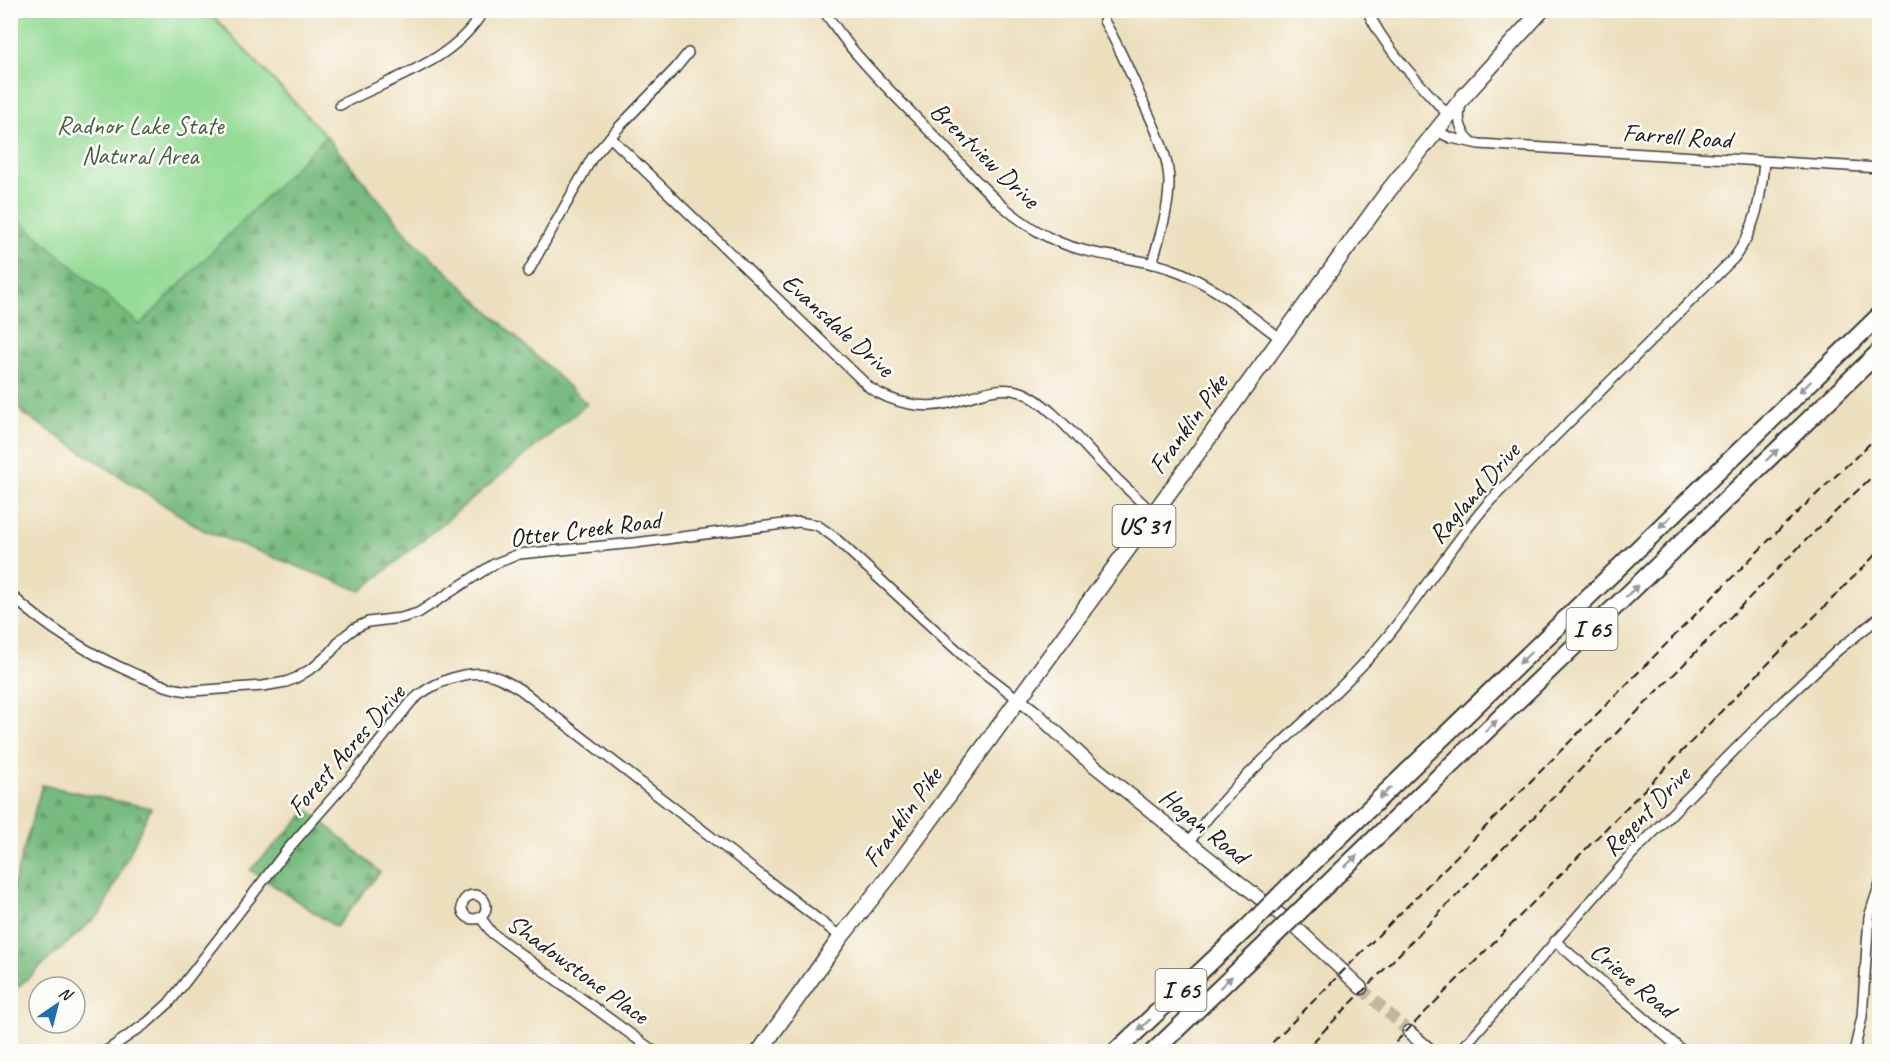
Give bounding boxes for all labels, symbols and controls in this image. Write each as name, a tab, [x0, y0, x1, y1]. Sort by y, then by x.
street label: Brentview Drive	[923, 95, 1048, 217]
park label: Radnor Lake State Natural Area	[57, 109, 225, 172]
street label: Farrell Road	[1621, 116, 1736, 157]
street label: Evansdale Drive	[775, 266, 902, 385]
street label: Franklin Pike	[1141, 366, 1237, 480]
one-way arrow	[1799, 379, 1813, 393]
street label: Ragland Drive	[1421, 434, 1529, 550]
one-way arrow	[1764, 449, 1778, 463]
street label: Otter Creek Road	[508, 503, 666, 555]
road number: US 31	[1112, 505, 1176, 547]
one-way arrow	[1658, 515, 1673, 529]
one-way arrow	[1624, 584, 1638, 598]
road number: I 65	[1566, 608, 1618, 650]
one-way arrow	[1518, 650, 1532, 664]
street label: Forest Acres Drive	[280, 676, 413, 823]
one-way arrow	[1484, 719, 1499, 733]
street label: Regent Drive	[1595, 757, 1699, 863]
street label: Franklin Pike	[855, 759, 951, 873]
street label: Hogan Road	[1153, 780, 1258, 874]
one-way arrow	[1378, 786, 1392, 800]
one-way arrow	[1343, 855, 1357, 869]
street label: Shadowstone Place	[501, 907, 657, 1032]
street label: Crieve Road	[1583, 935, 1686, 1028]
road number: I 65	[1156, 969, 1206, 1011]
north arrow	[27, 975, 87, 1035]
one-way arrow	[1219, 975, 1234, 989]
text: N	[55, 982, 77, 1006]
one-way arrow	[1136, 1018, 1151, 1032]

